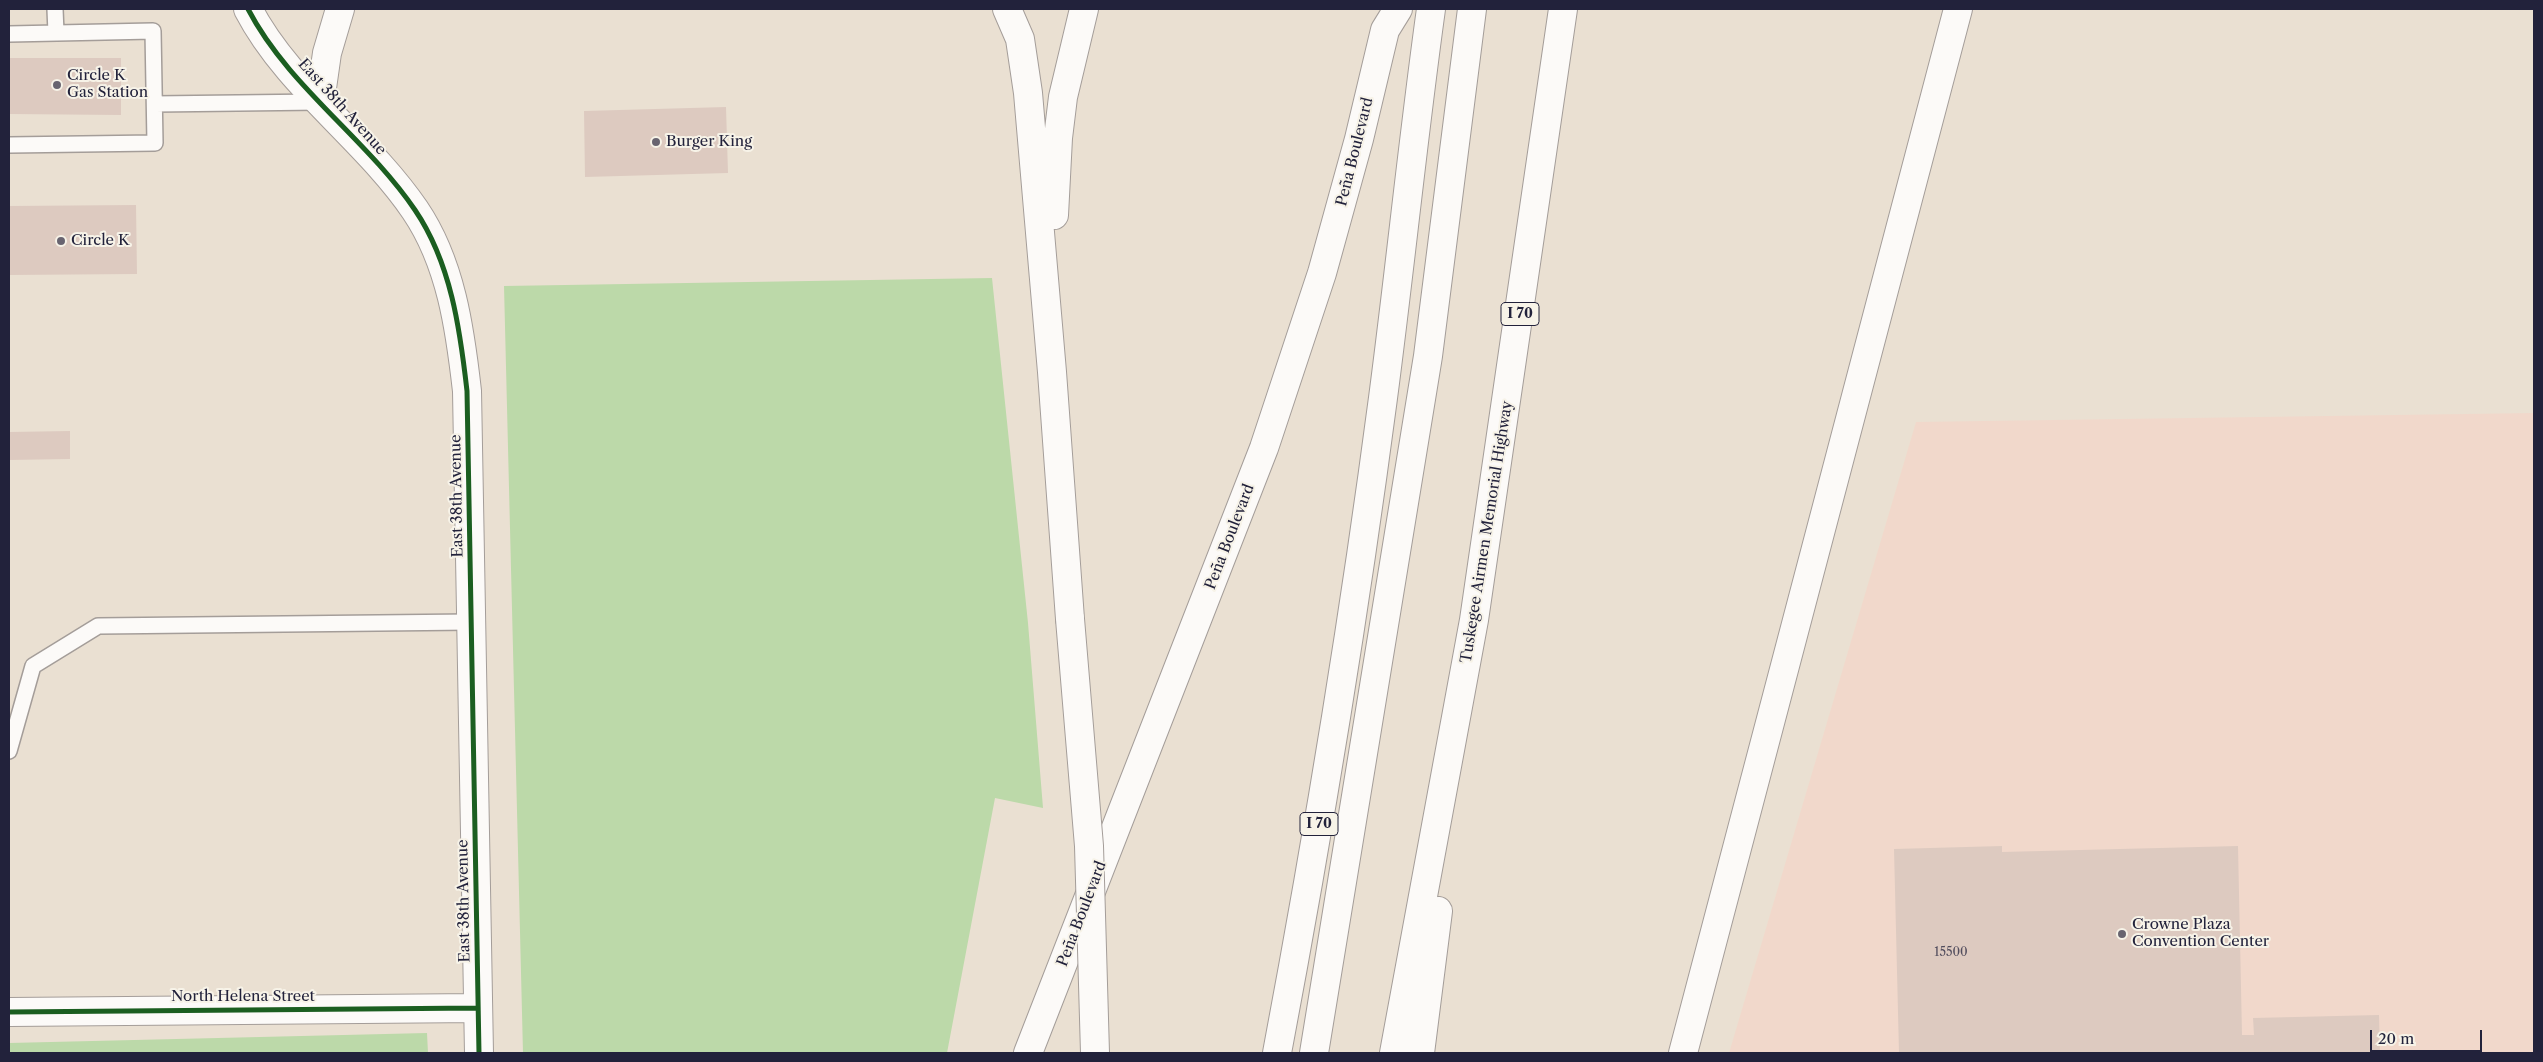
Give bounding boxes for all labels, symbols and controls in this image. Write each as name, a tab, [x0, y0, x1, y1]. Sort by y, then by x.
street label: East 38th Avenue	[294, 55, 390, 159]
place label: Circle K Gas Station	[67, 67, 148, 102]
marker: Circle K Gas Station	[51, 79, 63, 91]
street label: Peña Boulevard	[1333, 96, 1377, 208]
place label: Burger King	[666, 133, 752, 151]
marker: Burger King	[650, 136, 662, 148]
place label: Circle K	[71, 232, 130, 250]
marker: Circle K	[55, 235, 67, 247]
road number: I 70	[1501, 302, 1539, 326]
street label: Tuskegee Airmen Memorial Highway	[1457, 400, 1517, 664]
street label: East 38th Avenue	[447, 434, 467, 558]
street label: Peña Boulevard	[1202, 482, 1258, 592]
road number: I 70	[1300, 812, 1338, 836]
street label: East 38th Avenue	[454, 839, 474, 963]
street label: Peña Boulevard	[1054, 859, 1110, 969]
place label: Crowne Plaza Convention Center	[2132, 916, 2269, 951]
marker: Crowne Plaza Convention Center	[2116, 928, 2128, 940]
house number: 15500	[1934, 946, 1968, 960]
street label: North Helena Street	[171, 988, 315, 1006]
scale bar	[2373, 1020, 2486, 1052]
text: 20 m	[2378, 1029, 2414, 1048]

